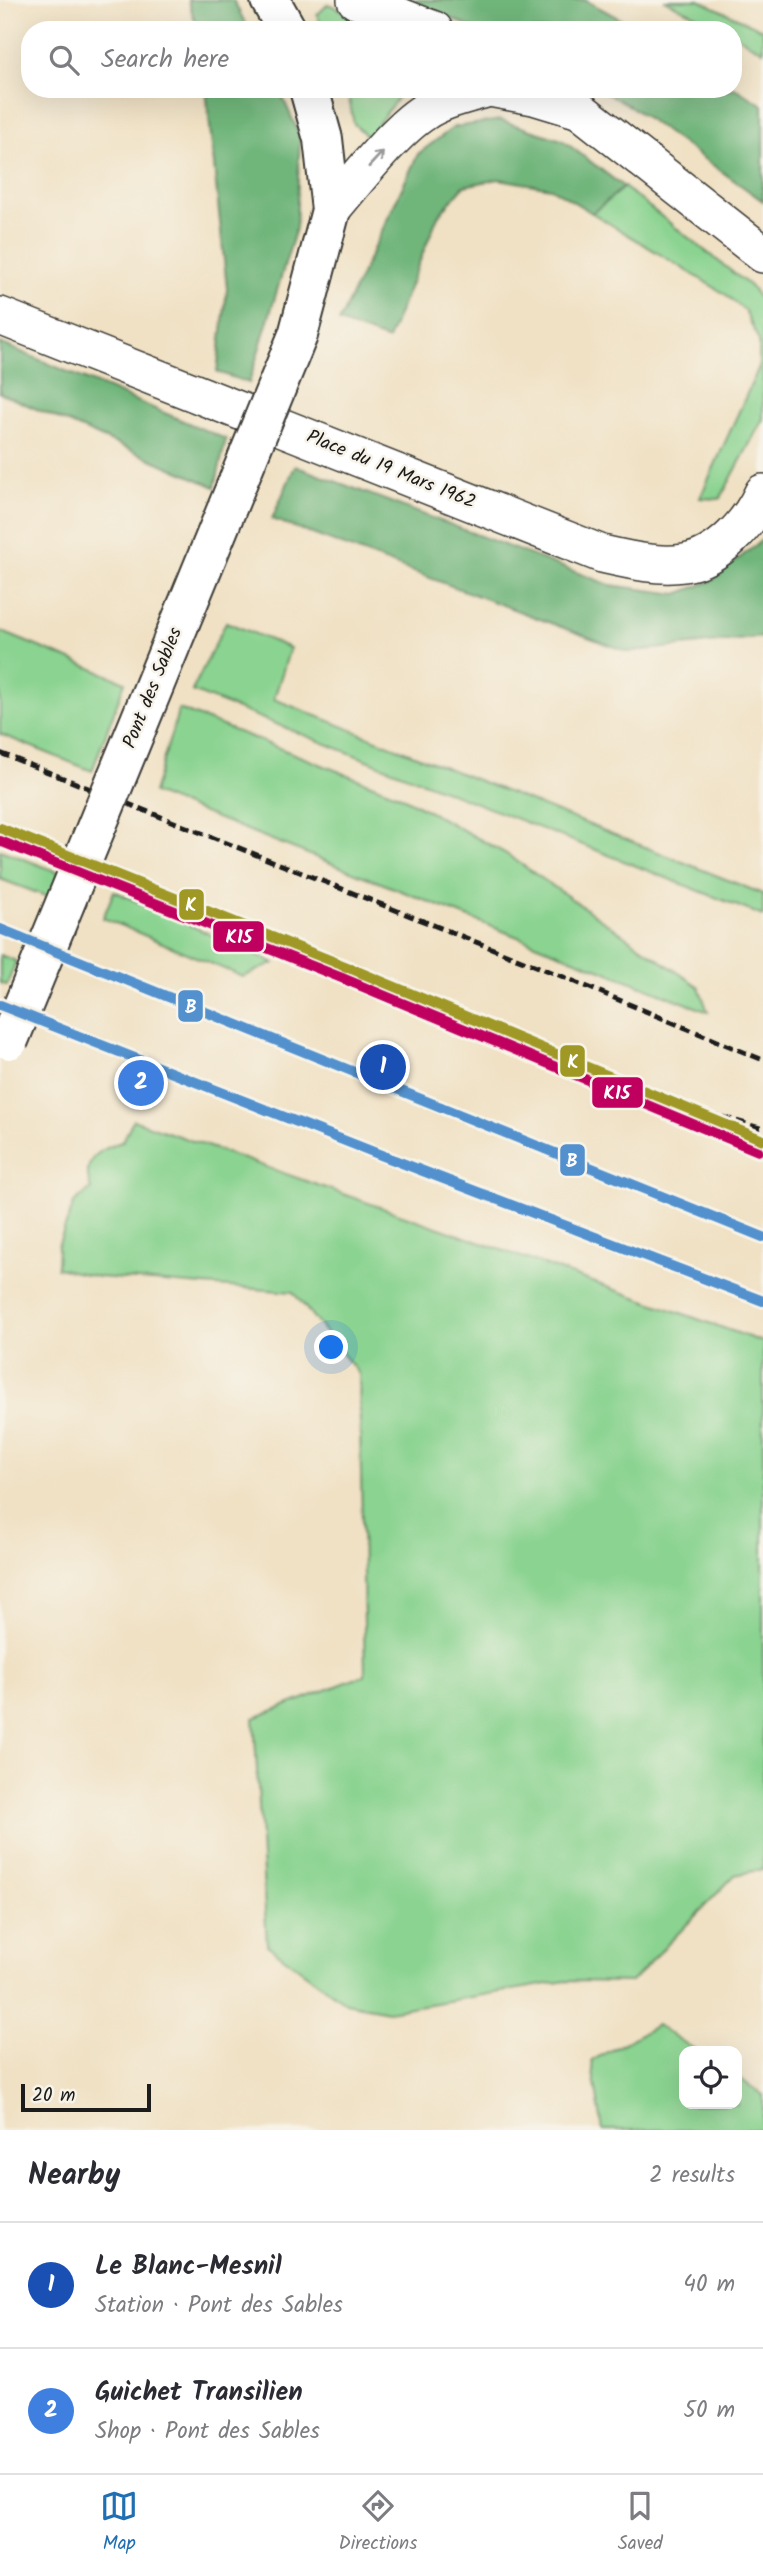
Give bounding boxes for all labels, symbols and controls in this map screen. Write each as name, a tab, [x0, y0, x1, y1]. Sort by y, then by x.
search box	[21, 21, 742, 98]
text: Search here	[101, 39, 229, 81]
icon: search	[45, 41, 83, 79]
one-way arrow	[368, 151, 385, 168]
street label: Place du 19 Mars 1962	[302, 422, 480, 518]
street label: Pont des Sables	[115, 623, 191, 753]
line badge: K	[178, 888, 205, 921]
text: K	[185, 891, 197, 921]
line badge: K15	[212, 920, 265, 953]
text: K15	[226, 923, 254, 953]
line badge: B	[177, 989, 204, 1023]
text: B	[185, 993, 197, 1023]
pin: 1	[360, 1041, 406, 1093]
line badge: K	[559, 1044, 586, 1078]
text: K	[567, 1048, 579, 1078]
pin: 2	[118, 1057, 164, 1109]
line badge: K15	[591, 1076, 644, 1109]
text: K15	[604, 1079, 632, 1109]
line badge: B	[559, 1143, 586, 1177]
text: B	[566, 1147, 578, 1177]
your location	[314, 1330, 348, 1364]
map controls	[679, 2046, 742, 2109]
button: locate	[679, 2046, 742, 2109]
scale bar	[21, 2081, 150, 2113]
text: 20 m	[32, 2081, 75, 2111]
text: Nearby	[28, 2152, 120, 2200]
text: 2 results	[649, 2158, 735, 2194]
text: Le Blanc-Mesnil	[95, 2246, 282, 2288]
text: 1	[48, 2267, 54, 2303]
text: 40 m	[683, 2267, 735, 2303]
text: Station · Pont des Sables	[95, 2288, 343, 2324]
text: Guichet Transilien	[95, 2372, 303, 2414]
text: 2	[44, 2393, 58, 2429]
text: 50 m	[684, 2393, 735, 2429]
text: Shop · Pont des Sables	[95, 2414, 320, 2450]
tab: Map	[100, 2487, 138, 2559]
tab: Directions	[339, 2487, 417, 2559]
tab: Saved	[618, 2487, 663, 2559]

